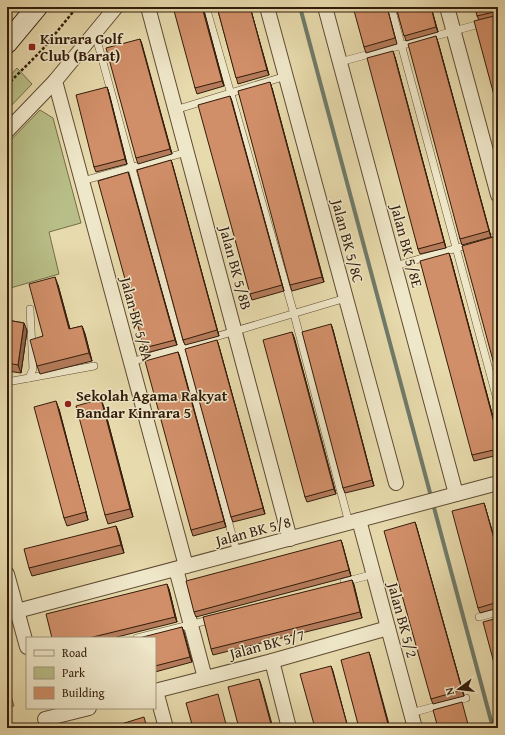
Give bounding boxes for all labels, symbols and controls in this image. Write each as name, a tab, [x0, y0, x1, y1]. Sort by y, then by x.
place label: Kinrara Golf Club (Barat)	[40, 28, 124, 66]
marker: Kinrara Golf Club (Barat)	[27, 42, 37, 52]
street label: Jalan BK 5/8C	[326, 195, 369, 285]
street label: Jalan BK 5/8E	[385, 200, 428, 290]
street label: Jalan BK 5/8B	[214, 222, 257, 312]
street label: Jalan BK 5/8A	[115, 273, 158, 363]
place label: Sekolah Agama Rakyat Bandar Kinrara 5	[76, 385, 228, 423]
marker: Sekolah Agama Rakyat Bandar Kinrara 5	[63, 399, 73, 409]
street label: Jalan BK 5/8	[211, 511, 293, 552]
street label: Jalan BK 5/2	[382, 578, 423, 660]
street label: Jalan BK 5/7	[225, 624, 307, 665]
legend	[26, 637, 156, 709]
text: Road	[62, 644, 88, 661]
text: Park	[62, 664, 86, 681]
north arrow	[439, 669, 479, 709]
text: Building	[62, 684, 105, 701]
text: N	[440, 685, 458, 697]

